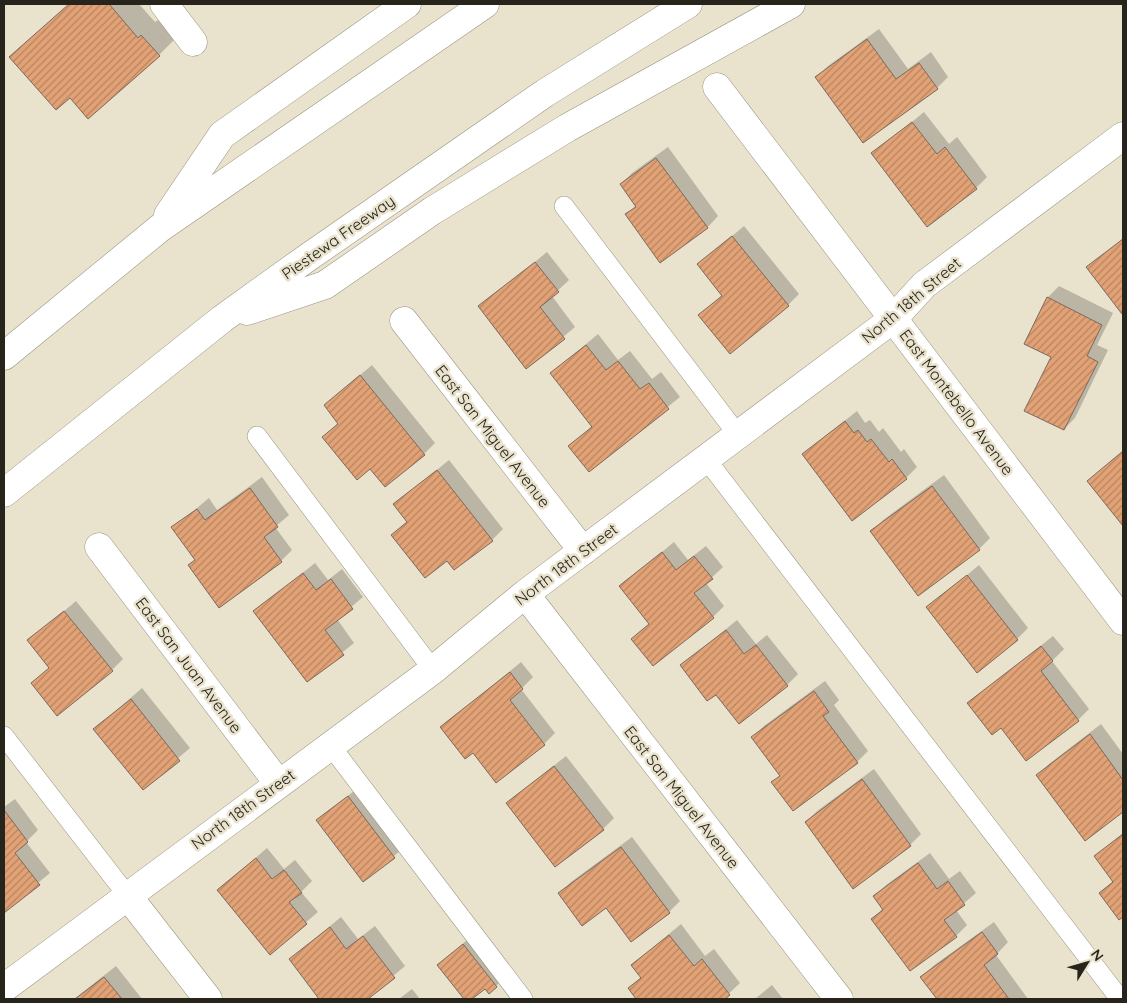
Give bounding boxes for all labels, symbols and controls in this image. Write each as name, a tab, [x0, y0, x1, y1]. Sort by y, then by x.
street label: Piestewa Freeway	[277, 190, 399, 284]
street label: North 18th Street	[857, 253, 965, 347]
street label: East Montebello Avenue	[896, 325, 1018, 479]
street label: East San Miguel Avenue	[431, 361, 555, 511]
street label: North 18th Street	[511, 519, 621, 609]
street label: East San Juan Avenue	[131, 593, 247, 737]
street label: East San Miguel Avenue	[620, 722, 744, 872]
street label: North 18th Street	[187, 765, 299, 853]
north arrow	[1062, 938, 1112, 988]
text: N	[1087, 946, 1108, 965]

